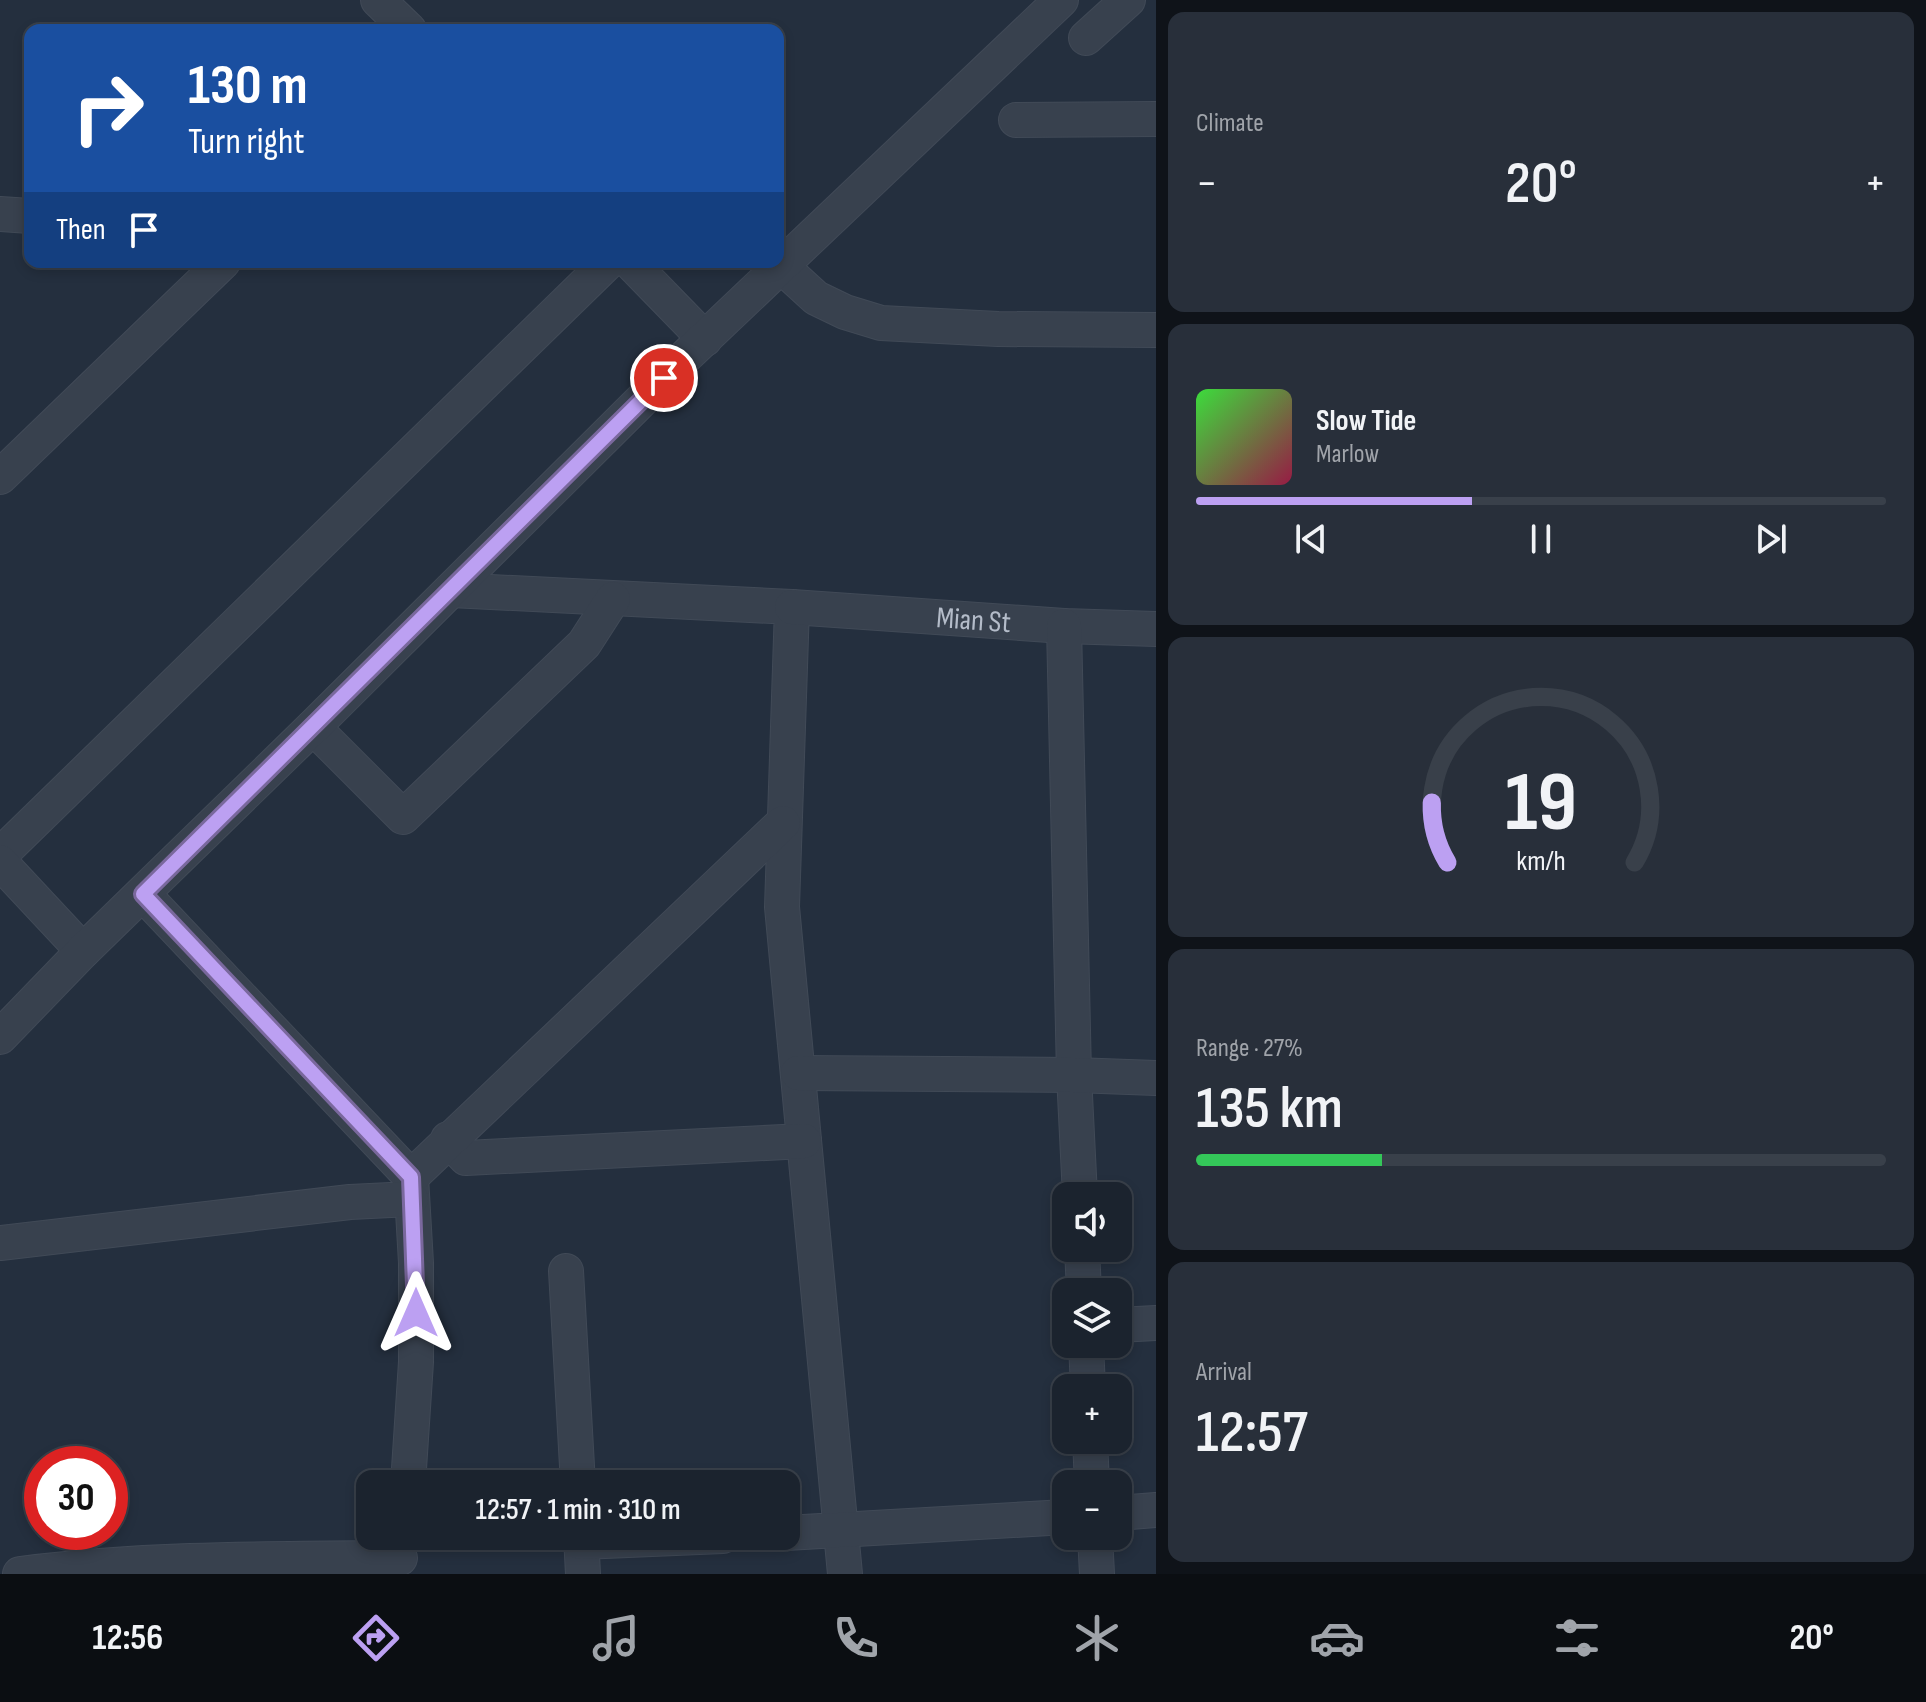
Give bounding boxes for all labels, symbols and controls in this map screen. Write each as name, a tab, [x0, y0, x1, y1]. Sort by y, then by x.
text: 130 m	[188, 53, 308, 120]
icon: right	[56, 56, 160, 160]
text: Climate	[1196, 108, 1264, 139]
text: Turn right	[188, 121, 305, 164]
text: 20°	[1505, 148, 1577, 220]
text: −	[1196, 157, 1218, 210]
text: +	[1864, 157, 1886, 210]
icon: arrive	[122, 208, 166, 252]
text: Then	[56, 212, 106, 248]
pin	[630, 344, 698, 412]
icon: arrive	[642, 356, 686, 400]
text: Slow Tide	[1316, 403, 1416, 439]
text: Marlow	[1316, 439, 1379, 470]
icon: previous	[1289, 517, 1333, 561]
icon: pause	[1519, 517, 1563, 561]
icon: next	[1749, 517, 1793, 561]
street label: Mian St	[935, 600, 1012, 641]
text: 19	[1505, 754, 1577, 854]
text: km/h	[1516, 844, 1566, 879]
text: Range · 27%	[1196, 1033, 1303, 1064]
text: 135 km	[1196, 1073, 1343, 1145]
map controls	[1052, 1182, 1132, 1550]
button: sound	[1052, 1182, 1132, 1262]
position arrow	[374, 1271, 458, 1355]
button: layers	[1052, 1278, 1132, 1358]
text: Arrival	[1196, 1357, 1252, 1388]
button: +	[1052, 1374, 1132, 1454]
text: 12:57	[1196, 1397, 1308, 1469]
speed limit sign: 30	[24, 1446, 128, 1550]
button: −	[1052, 1470, 1132, 1550]
text: 12:57 · 1 min · 310 m	[475, 1492, 681, 1528]
icon: directions	[348, 1610, 404, 1666]
icon: music	[588, 1610, 644, 1666]
icon: phone	[828, 1610, 884, 1666]
icon: climate	[1069, 1610, 1125, 1666]
icon: car	[1309, 1610, 1365, 1666]
icon: filters	[1549, 1610, 1605, 1666]
text: 12:56	[92, 1617, 163, 1660]
text: 20°	[1790, 1617, 1834, 1660]

